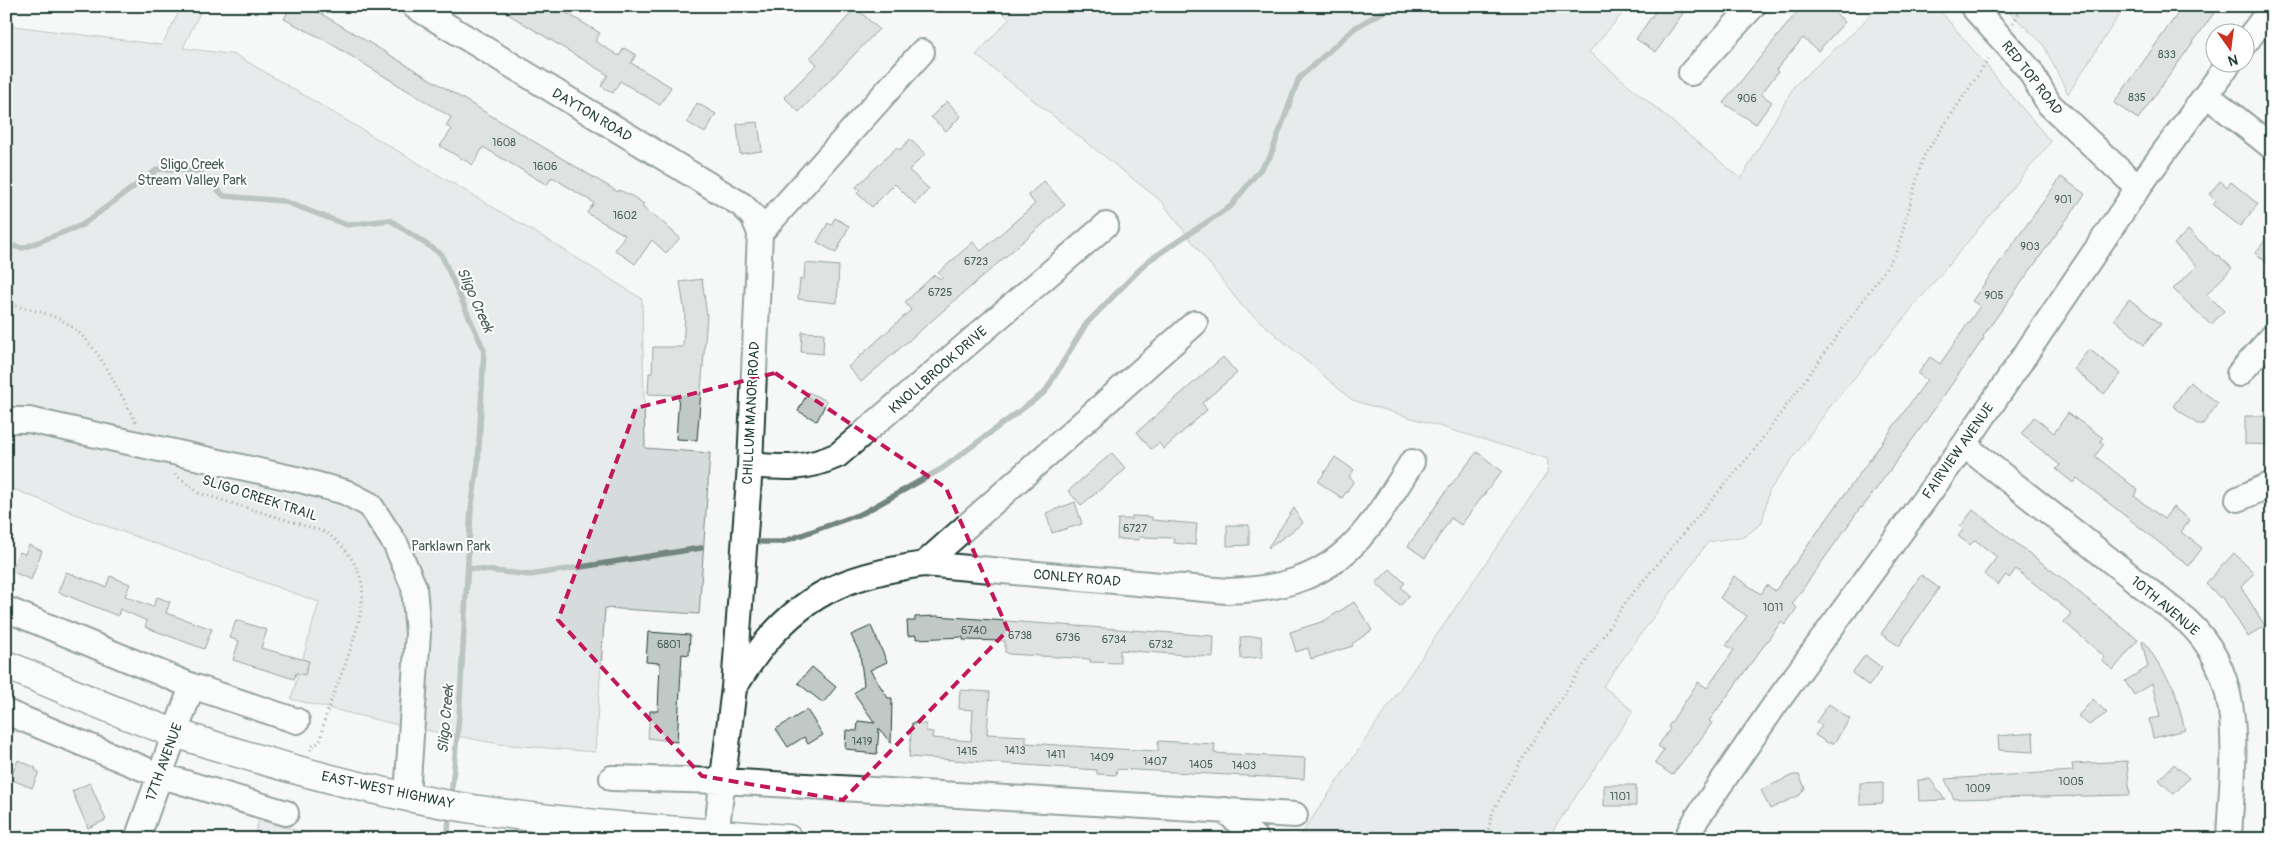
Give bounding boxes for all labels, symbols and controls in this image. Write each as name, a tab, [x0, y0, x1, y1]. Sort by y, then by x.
north arrow	[2206, 22, 2256, 72]
street label: RED TOP ROAD	[1998, 38, 2066, 119]
house number: 833	[2158, 48, 2176, 61]
text: N	[2226, 51, 2240, 70]
street label: DAYTON ROAD	[549, 85, 635, 146]
house number: 835	[2128, 91, 2146, 104]
house number: 906	[1737, 92, 1757, 105]
house number: 1608	[492, 136, 516, 149]
park label: Sligo Creek Stream Valley Park	[137, 156, 247, 189]
house number: 1606	[533, 160, 557, 173]
house number: 901	[2054, 193, 2072, 206]
house number: 1602	[613, 209, 637, 222]
house number: 903	[2020, 240, 2040, 253]
house number: 6723	[964, 255, 988, 268]
water label: Sligo Creek	[452, 265, 498, 337]
house number: 6725	[928, 286, 952, 299]
house number: 905	[1984, 289, 2004, 302]
street label: KNOLLBROOK DRIVE	[885, 323, 991, 417]
street label: CHILLUM MANOR ROAD	[739, 341, 763, 485]
street label: FAIRVIEW AVENUE	[1919, 400, 1997, 502]
street label: SLIGO CREEK TRAIL	[200, 471, 320, 525]
house number: 6727	[1123, 522, 1147, 535]
park label: Parklawn Park	[411, 538, 491, 555]
street label: CONLEY ROAD	[1033, 566, 1122, 590]
street label: 10TH AVENUE	[2127, 573, 2203, 639]
house number: 1011	[1763, 601, 1783, 614]
house number: 6740	[961, 624, 987, 637]
house number: 6738	[1008, 629, 1032, 642]
house number: 6736	[1056, 631, 1080, 644]
house number: 6734	[1102, 633, 1127, 646]
house number: 6801	[657, 638, 681, 651]
house number: 6732	[1149, 638, 1173, 651]
water label: Sligo Creek	[434, 682, 459, 754]
street label: 17TH AVENUE	[142, 721, 186, 803]
house number: 1419	[852, 735, 873, 748]
house number: 1413	[1004, 744, 1026, 757]
house number: 1415	[957, 745, 978, 758]
house number: 1411	[1046, 748, 1066, 761]
house number: 1409	[1090, 751, 1114, 764]
house number: 1407	[1143, 755, 1167, 768]
house number: 1405	[1189, 758, 1213, 771]
house number: 1403	[1232, 759, 1256, 772]
street label: EAST-WEST HIGHWAY	[320, 768, 456, 812]
house number: 1005	[2058, 775, 2084, 788]
house number: 1009	[1966, 782, 1991, 795]
house number: 1101	[1610, 790, 1630, 803]

